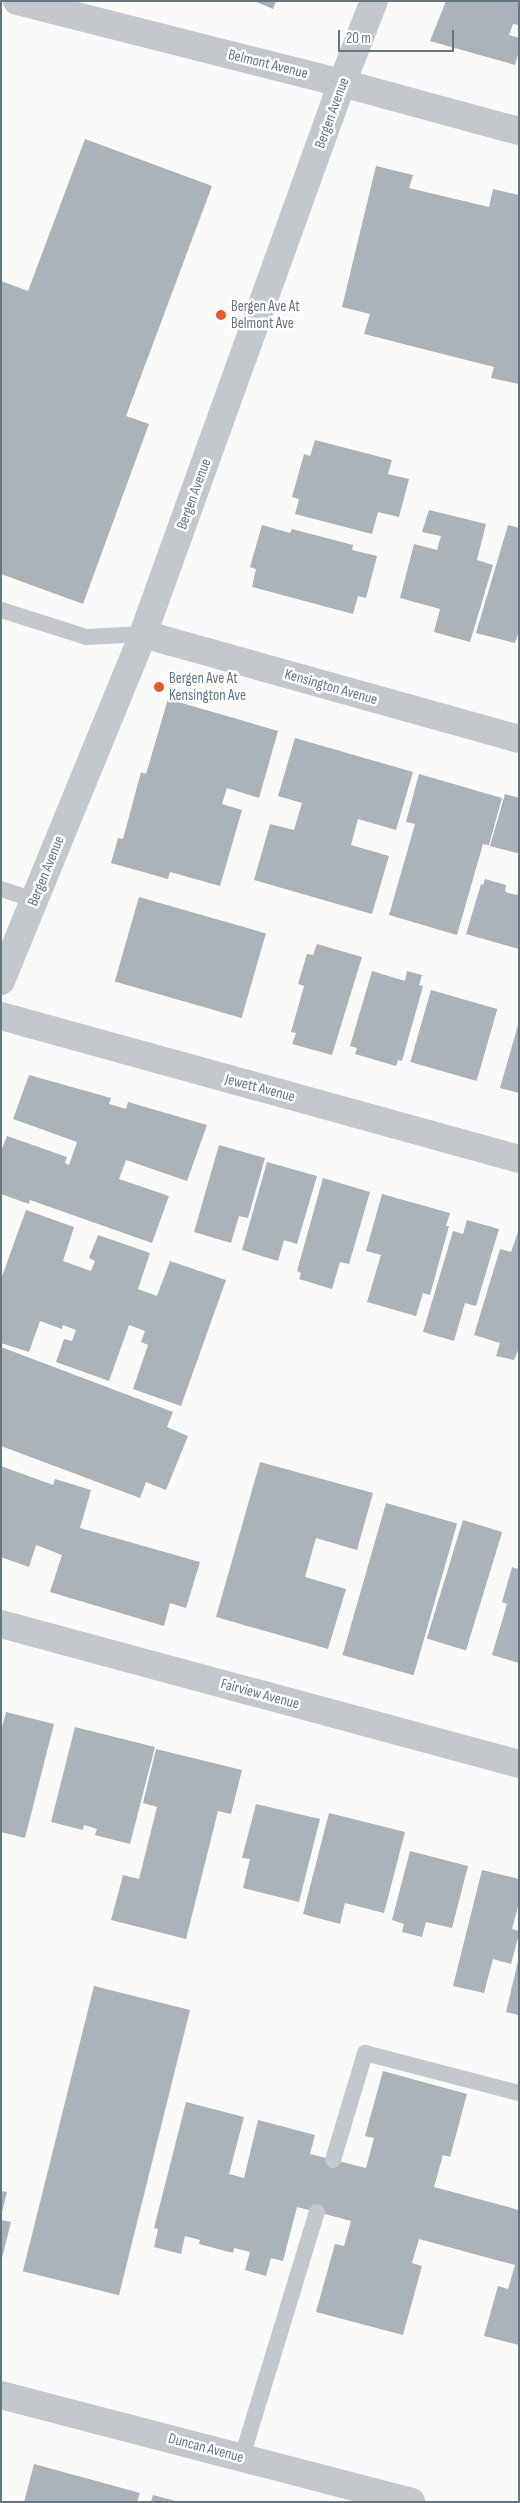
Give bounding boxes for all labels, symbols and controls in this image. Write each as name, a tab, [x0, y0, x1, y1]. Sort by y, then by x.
scale bar	[340, 20, 456, 52]
text: 20 m	[346, 29, 371, 48]
street label: Belmont Avenue	[226, 45, 310, 83]
street label: Bergen Avenue	[311, 75, 353, 151]
place label: Bergen Ave At Belmont Ave	[231, 297, 300, 332]
marker: Bergen Ave At Belmont Ave	[215, 309, 227, 321]
street label: Bergen Avenue	[173, 456, 215, 532]
street label: Kensington Avenue	[283, 665, 379, 709]
place label: Bergen Ave At Kensington Ave	[169, 669, 246, 704]
marker: Bergen Ave At Kensington Ave	[153, 681, 165, 693]
street label: Bergen Avenue	[24, 833, 68, 909]
street label: Jewett Avenue	[223, 1070, 297, 1106]
street label: Fairview Avenue	[219, 1675, 301, 1713]
street label: Duncan Avenue	[166, 2429, 246, 2467]

